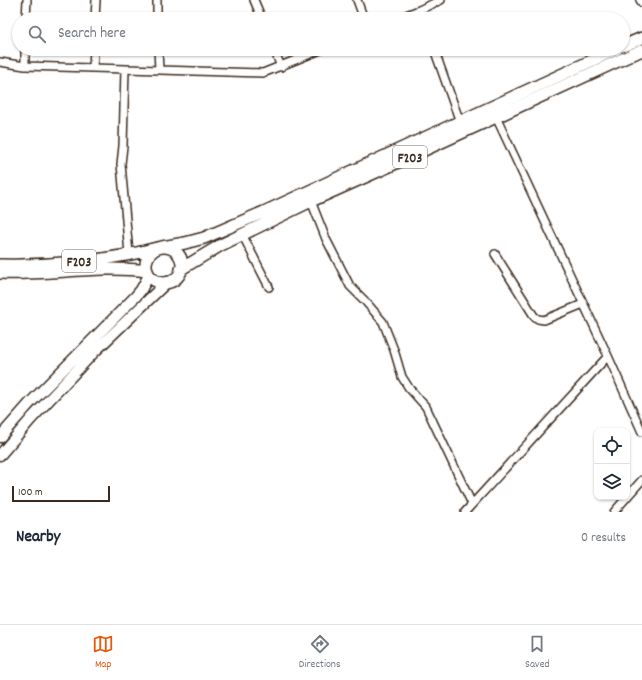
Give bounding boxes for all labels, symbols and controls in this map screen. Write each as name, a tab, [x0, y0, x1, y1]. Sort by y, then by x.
search box	[12, 12, 630, 56]
icon: search	[26, 23, 48, 45]
text: Search here	[58, 23, 126, 45]
road number: F203	[393, 146, 427, 168]
road number: F203	[62, 250, 96, 272]
map controls	[594, 428, 630, 500]
button: locate	[594, 428, 630, 464]
button: layers	[594, 464, 630, 500]
scale bar	[12, 484, 110, 503]
text: 100 m	[18, 485, 42, 501]
text: Nearby	[16, 526, 60, 550]
text: 0 results	[581, 529, 626, 548]
tab: Map	[92, 633, 114, 673]
tab: Directions	[299, 633, 341, 673]
tab: Saved	[525, 633, 550, 673]

